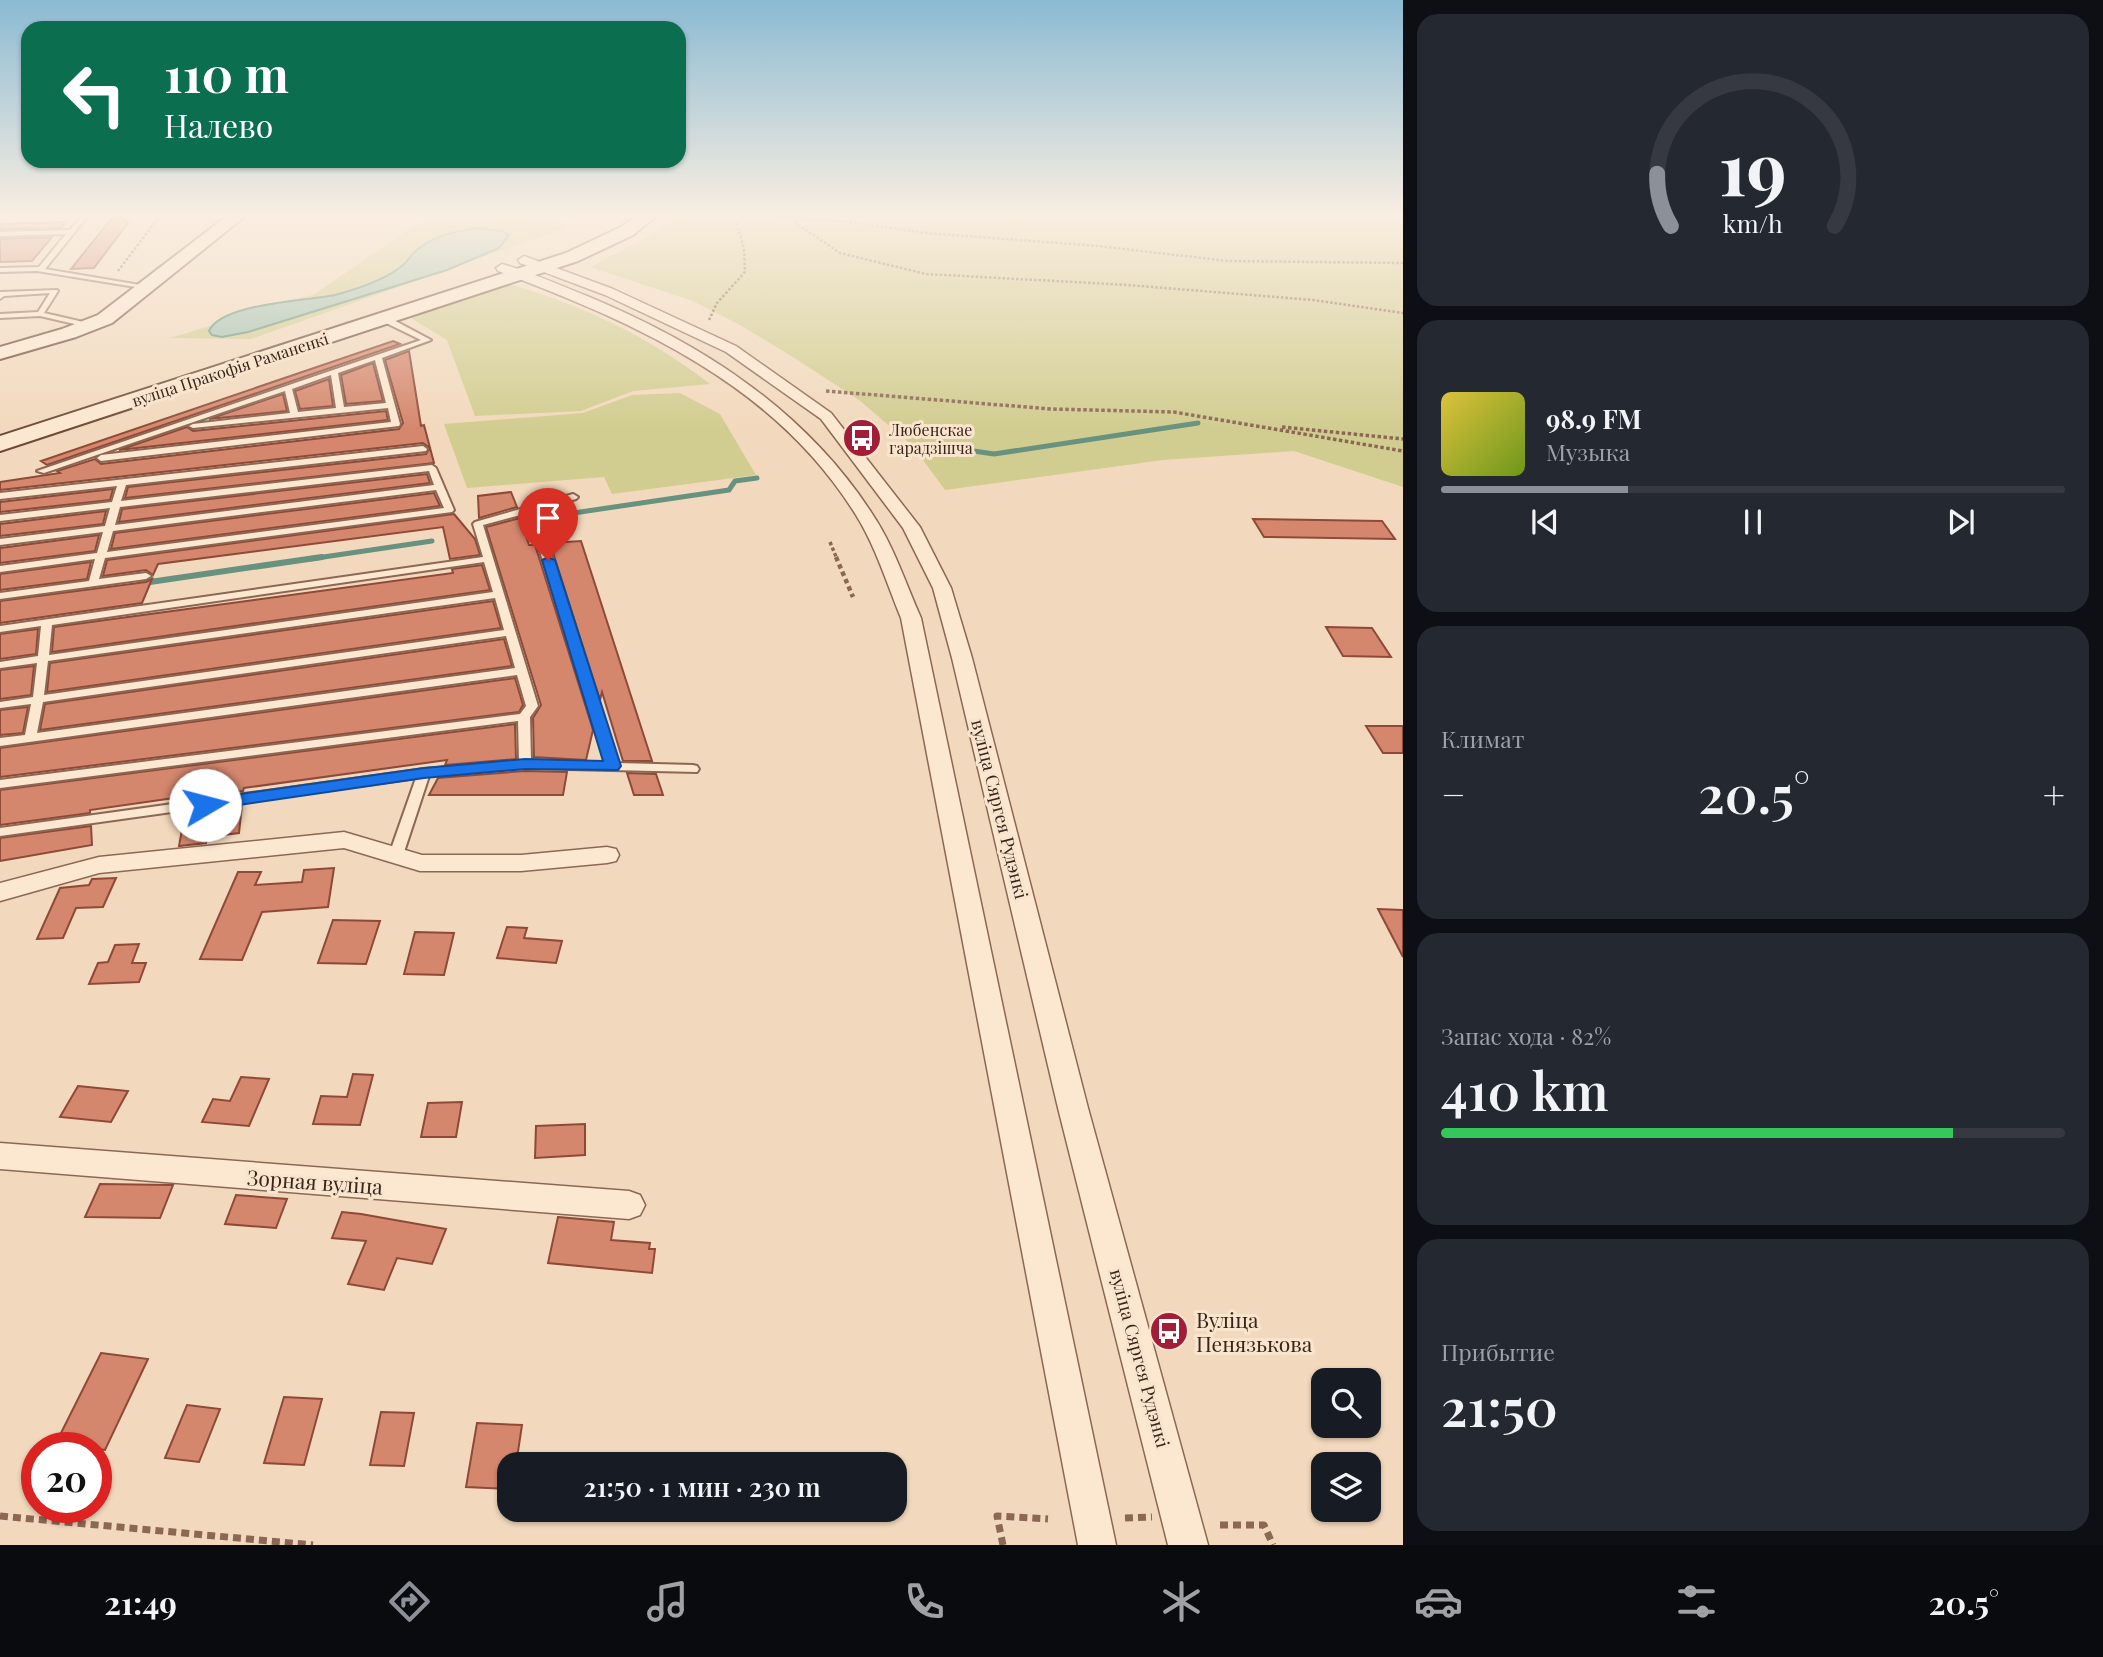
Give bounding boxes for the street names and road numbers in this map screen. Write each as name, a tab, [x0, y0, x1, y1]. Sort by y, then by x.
street label: вуліца Пракофія Раманенкі	[129, 327, 331, 411]
street label: вуліца Сяргея Рудэнкі	[966, 717, 1034, 901]
street label: Зорная вуліца	[246, 1162, 384, 1200]
street label: вуліца Сяргея Рудэнкі	[1105, 1266, 1175, 1450]

